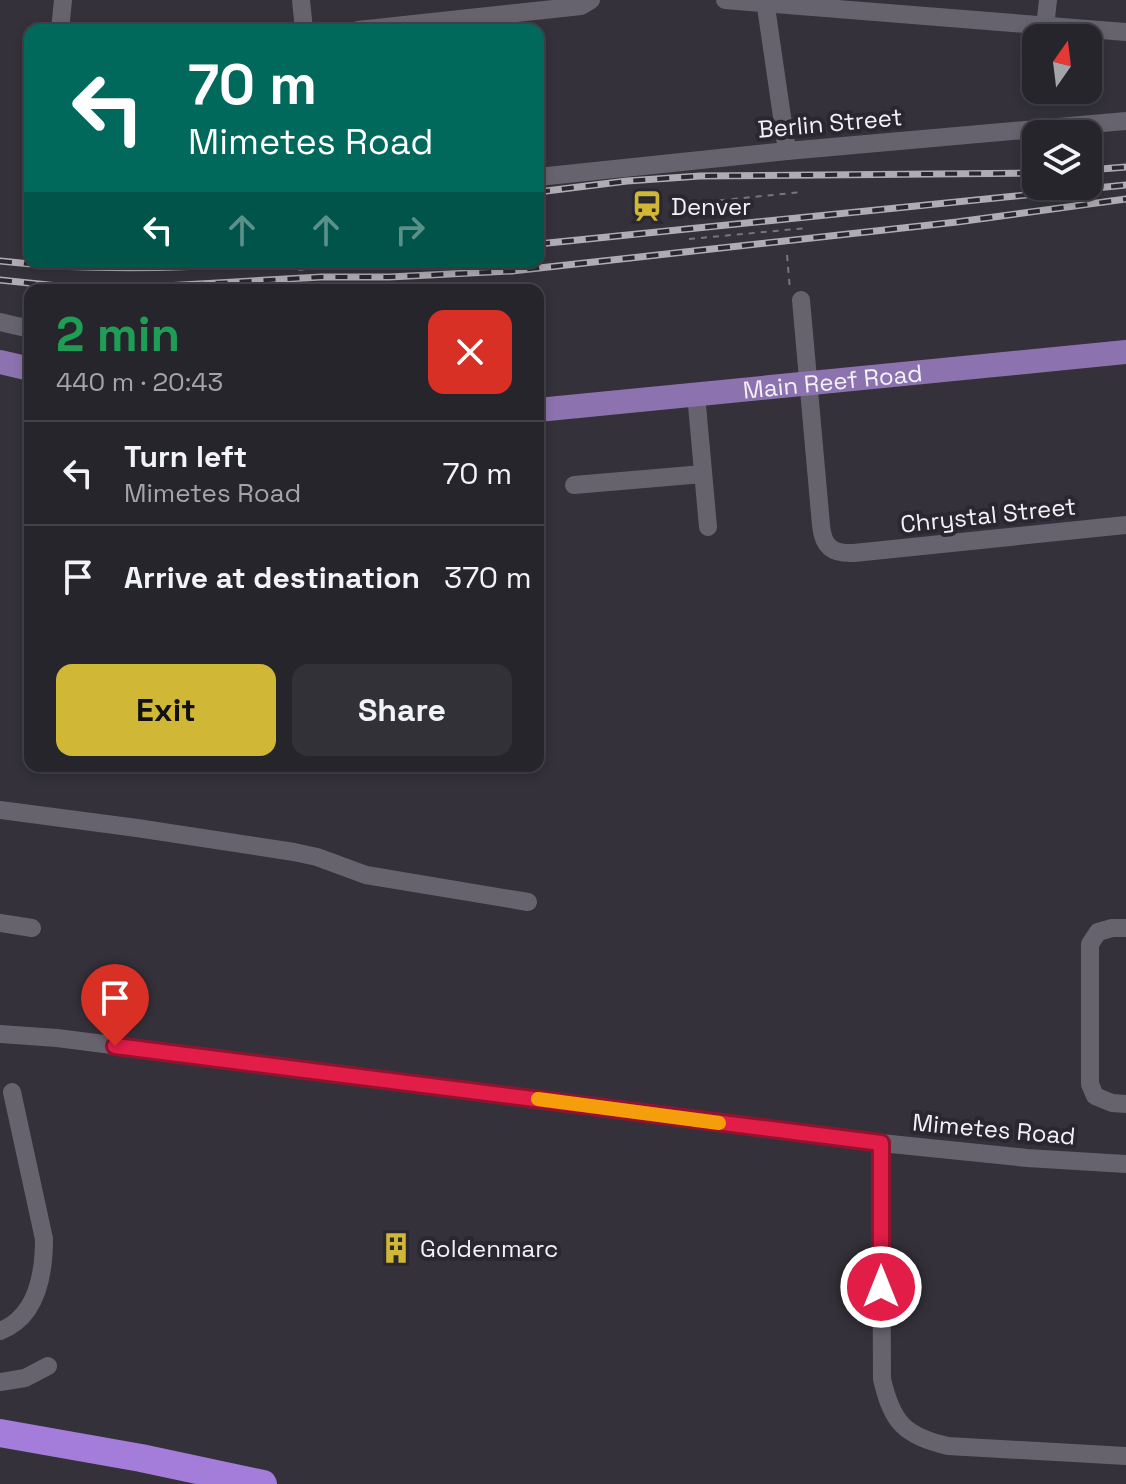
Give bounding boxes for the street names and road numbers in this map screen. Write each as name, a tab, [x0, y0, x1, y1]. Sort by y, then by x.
street label: Berlin Street	[756, 101, 904, 145]
street label: Main Reef Road	[741, 357, 924, 405]
street label: Chrystal Street	[899, 490, 1077, 540]
street label: Mimetes Road	[911, 1106, 1077, 1152]

